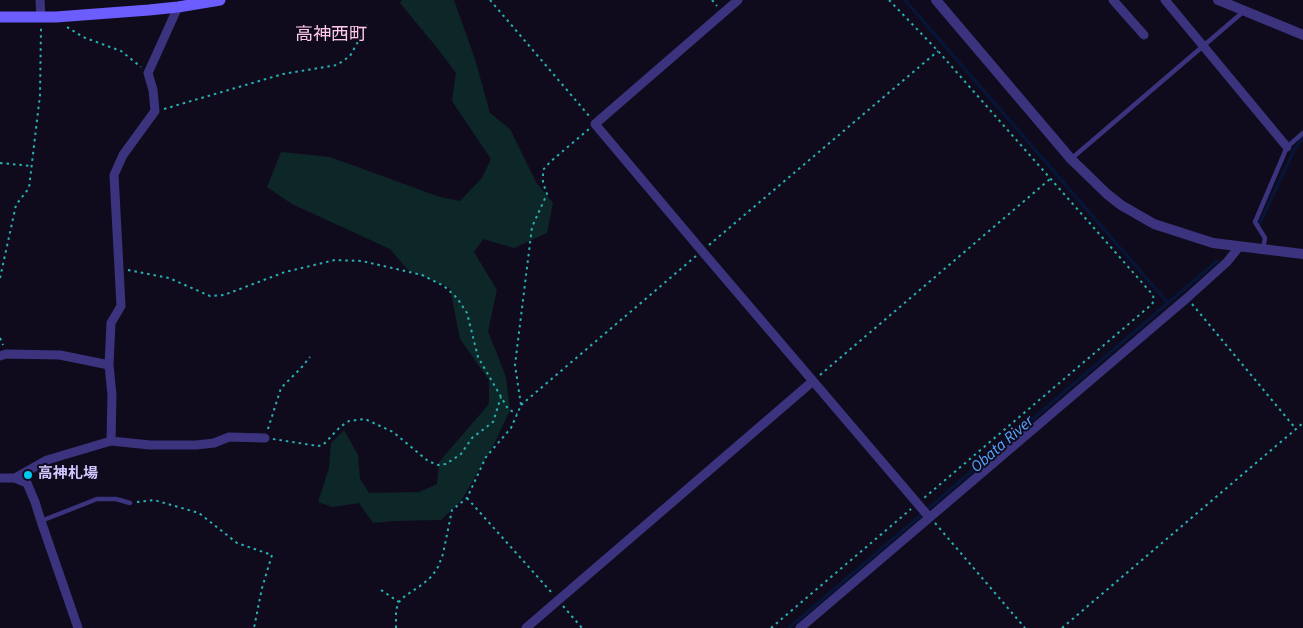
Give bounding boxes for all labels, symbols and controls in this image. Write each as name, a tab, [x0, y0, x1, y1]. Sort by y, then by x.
district label: 高神西町	[295, 25, 367, 47]
water label: Obata River	[968, 412, 1038, 478]
place label: 高神札場	[38, 466, 98, 484]
marker: 高神札場	[22, 469, 34, 481]

